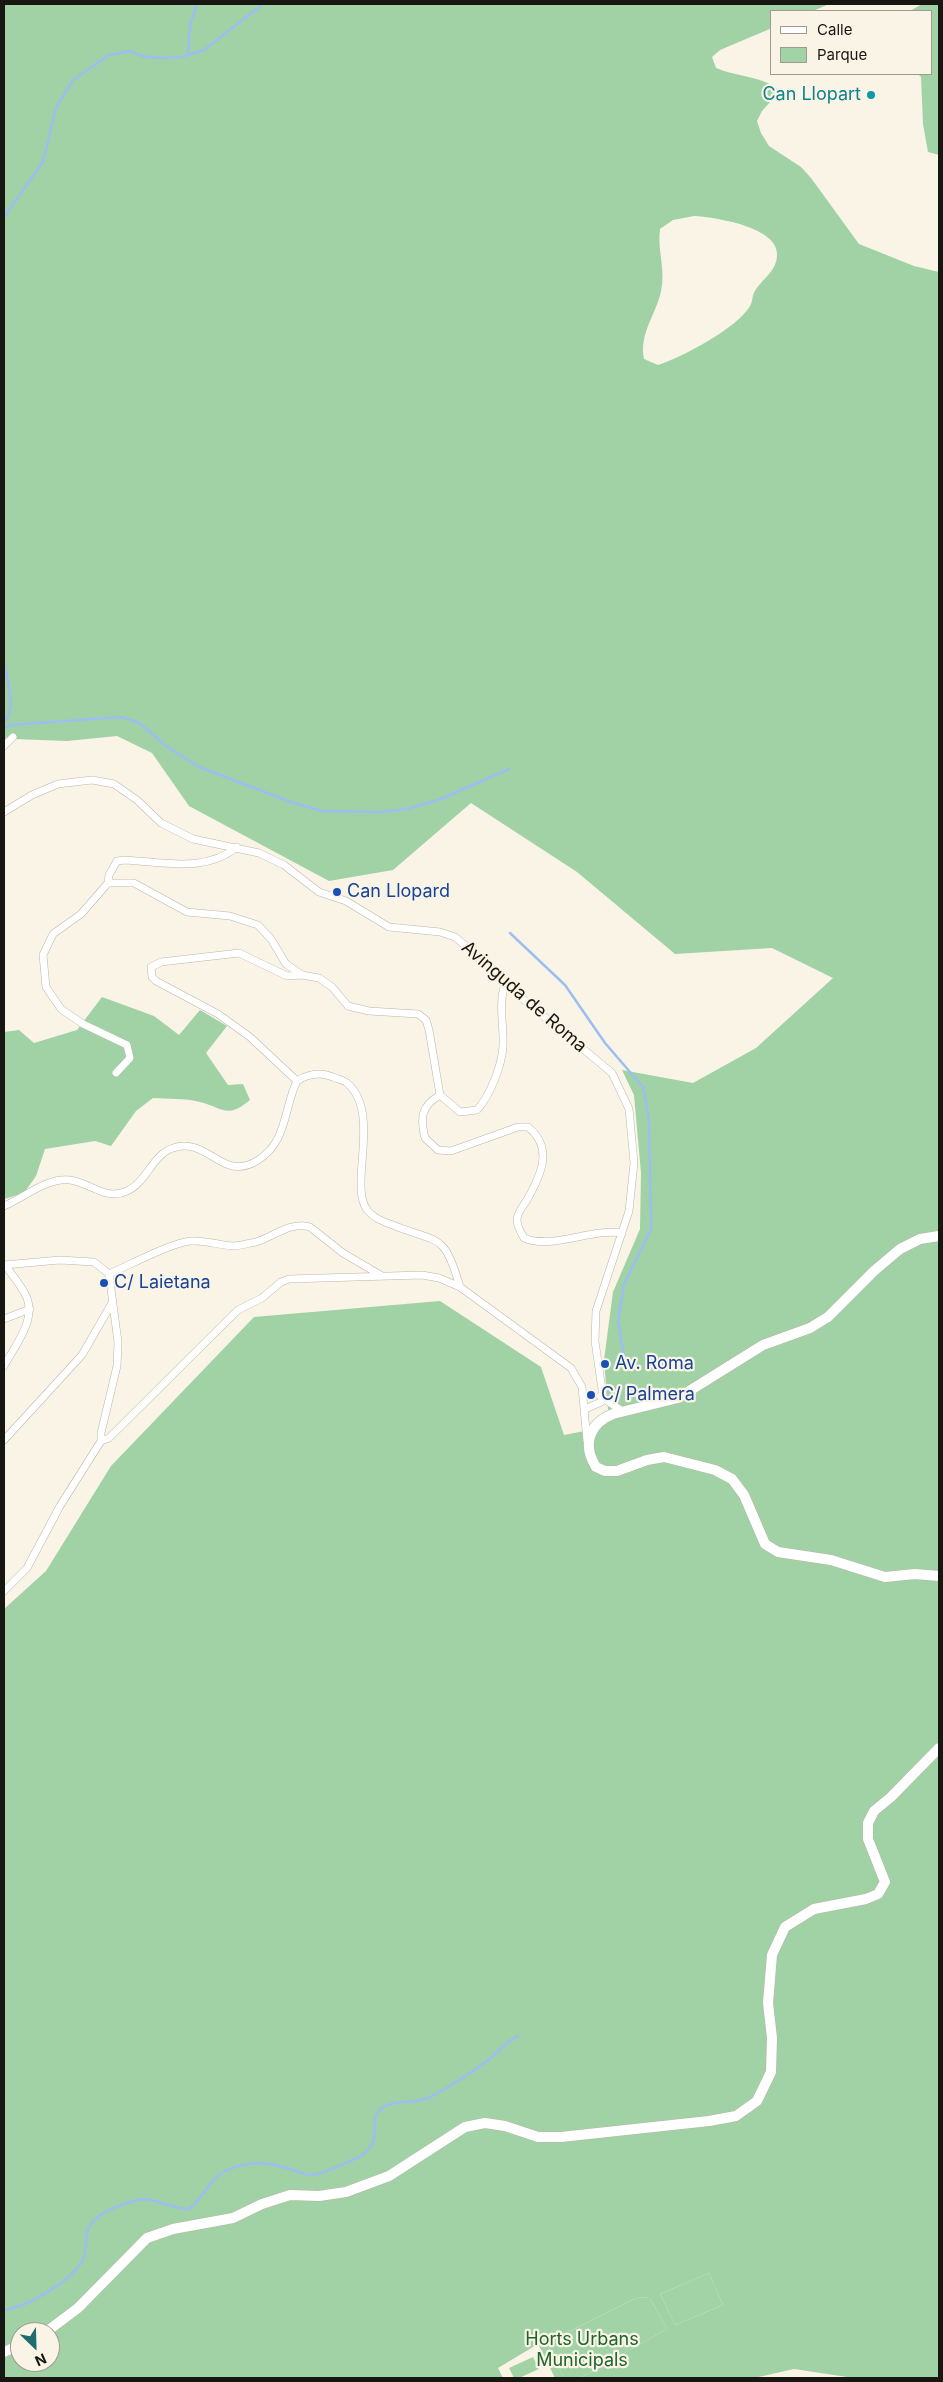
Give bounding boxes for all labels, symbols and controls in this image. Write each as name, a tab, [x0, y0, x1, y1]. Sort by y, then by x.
legend	[770, 10, 933, 75]
text: Calle	[817, 20, 852, 39]
text: Parque	[817, 45, 867, 64]
place label: Can Llopart	[762, 84, 861, 106]
marker: Can Llopart	[865, 89, 877, 101]
place label: Can Llopard	[347, 881, 450, 903]
marker: Can Llopard	[331, 886, 343, 898]
street label: Avinguda de Roma	[457, 937, 591, 1057]
place label: C/ Laietana	[114, 1272, 211, 1294]
marker: C/ Laietana	[98, 1277, 110, 1289]
place label: Av. Roma	[615, 1353, 694, 1375]
marker: Av. Roma	[599, 1358, 611, 1370]
place label: C/ Palmera	[601, 1384, 695, 1406]
marker: C/ Palmera	[585, 1389, 597, 1401]
north arrow	[10, 2322, 60, 2372]
park label: Horts Urbans Municipals	[525, 2329, 639, 2372]
text: N	[33, 2350, 49, 2370]

